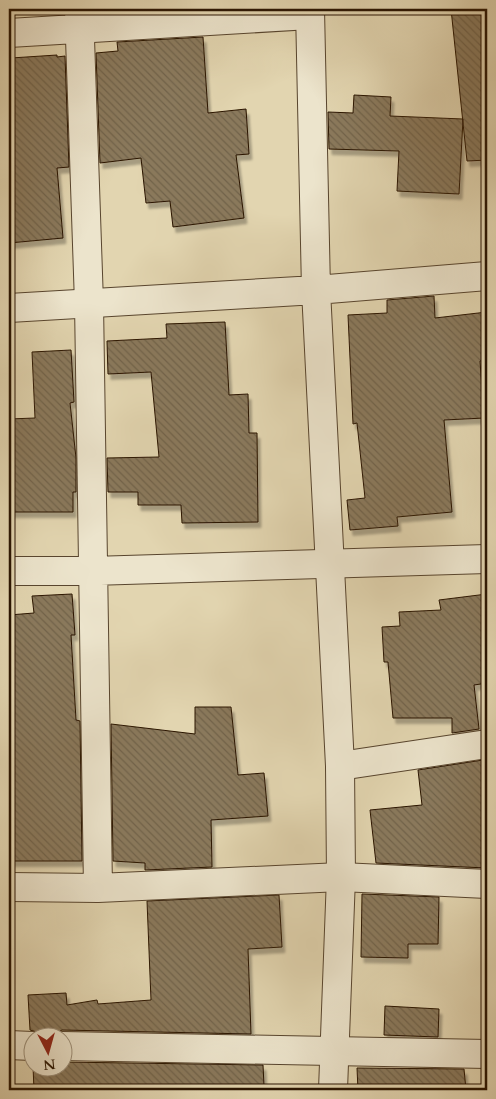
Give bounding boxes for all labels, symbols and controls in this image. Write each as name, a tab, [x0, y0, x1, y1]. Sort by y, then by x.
north arrow	[22, 1026, 72, 1076]
text: N	[42, 1054, 56, 1075]

